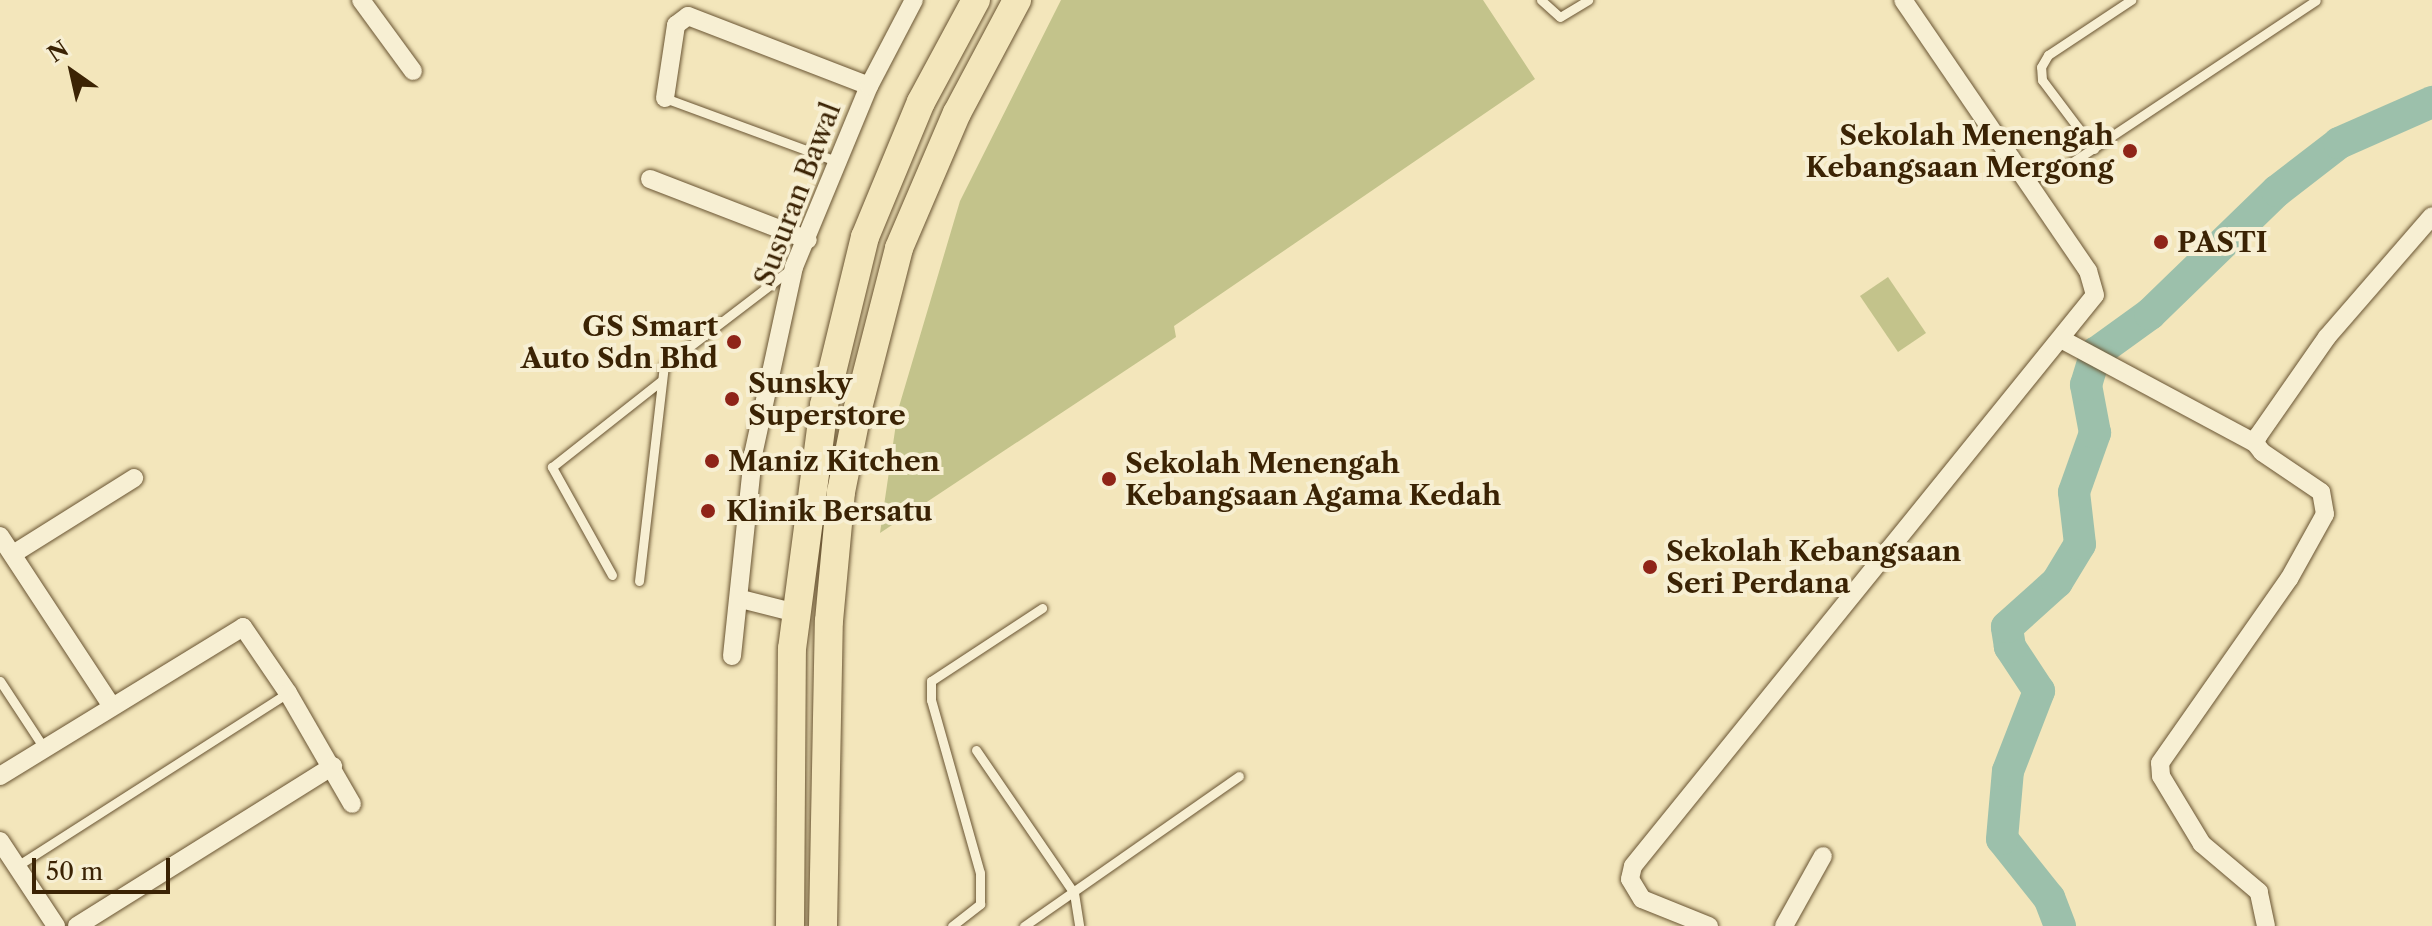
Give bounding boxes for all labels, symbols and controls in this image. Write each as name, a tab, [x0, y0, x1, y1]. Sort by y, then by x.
north arrow	[32, 32, 112, 112]
text: N	[43, 35, 74, 68]
street label: Susuran Bawal	[747, 97, 847, 291]
place label: Sekolah Menengah Kebangsaan Mergong	[1806, 118, 2114, 184]
marker: Sekolah Menengah Kebangsaan Mergong	[2121, 142, 2139, 160]
place label: PASTI	[2177, 225, 2268, 259]
marker: PASTI	[2152, 233, 2170, 251]
place label: GS Smart Auto Sdn Bhd	[521, 309, 718, 375]
marker: GS Smart Auto Sdn Bhd	[725, 333, 743, 351]
place label: Sunsky Superstore	[748, 366, 906, 432]
marker: Sunsky Superstore	[723, 390, 741, 408]
place label: Maniz Kitchen	[728, 444, 940, 478]
place label: Sekolah Menengah Kebangsaan Agama Kedah	[1125, 446, 1503, 512]
marker: Maniz Kitchen	[703, 452, 721, 470]
marker: Sekolah Menengah Kebangsaan Agama Kedah	[1100, 470, 1118, 488]
place label: Klinik Bersatu	[726, 494, 933, 528]
marker: Klinik Bersatu	[697, 500, 719, 522]
place label: Sekolah Kebangsaan Seri Perdana	[1666, 534, 1961, 600]
marker: Sekolah Kebangsaan Seri Perdana	[1641, 558, 1659, 576]
scale bar	[36, 842, 174, 892]
text: 50 m	[46, 857, 103, 886]

